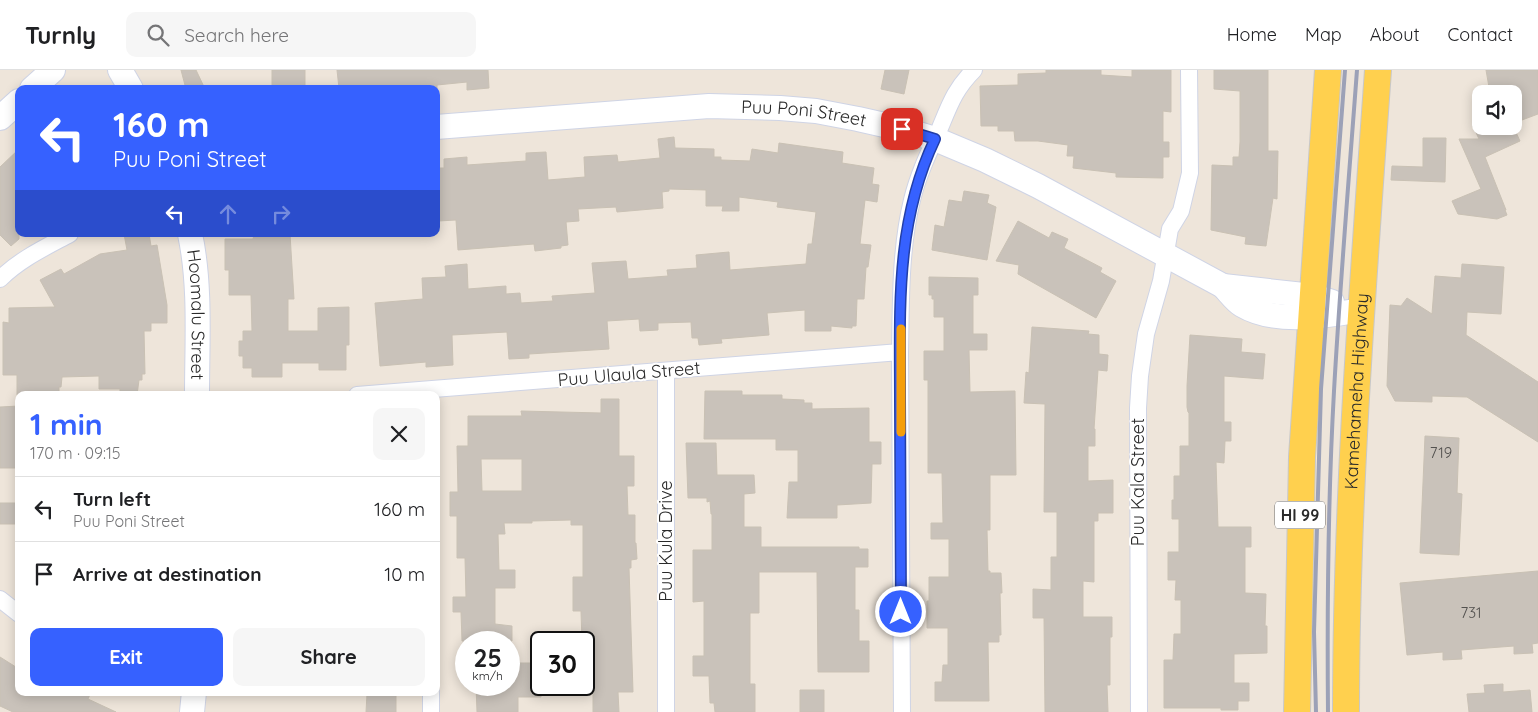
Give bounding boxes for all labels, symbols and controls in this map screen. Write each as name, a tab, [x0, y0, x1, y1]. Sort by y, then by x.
search box	[126, 12, 476, 57]
text: Turnly	[25, 20, 96, 50]
icon: search	[144, 21, 172, 49]
text: Search here	[184, 23, 289, 47]
text: Home	[1227, 23, 1277, 46]
text: Map	[1305, 23, 1342, 46]
text: About	[1370, 23, 1420, 46]
text: Contact	[1448, 23, 1513, 46]
map controls	[1472, 85, 1522, 135]
button: sound	[1472, 85, 1522, 135]
street label: Puu Poni Street	[741, 95, 869, 132]
text: 160 m	[113, 102, 210, 146]
icon: left	[30, 105, 95, 170]
pin	[881, 108, 923, 150]
icon: arrive	[888, 115, 916, 143]
text: Puu Poni Street	[113, 145, 267, 173]
icon: left	[161, 200, 189, 228]
icon: ahead	[214, 200, 242, 228]
icon: right	[267, 200, 295, 228]
street label: Hoomalu Street	[182, 248, 210, 380]
street label: Kamehameha Highway	[1339, 292, 1373, 490]
street label: Puu Ulaula Street	[557, 356, 701, 391]
text: 1 min	[30, 405, 103, 443]
button: close	[373, 408, 425, 460]
street label: Puu Kala Street	[1126, 418, 1149, 546]
text: 170 m · 09:15	[30, 443, 121, 463]
house number: 719	[1430, 443, 1452, 462]
street label: Puu Kula Drive	[654, 480, 677, 602]
text: Turn left	[73, 487, 151, 511]
icon: left	[30, 495, 58, 523]
text: 160 m	[374, 497, 425, 521]
road number: HI 99	[1275, 502, 1325, 528]
text: Puu Poni Street	[73, 511, 185, 531]
icon: arrive	[30, 560, 58, 588]
text: Arrive at destination	[73, 562, 262, 586]
text: 10 m	[384, 562, 425, 586]
position arrow	[874, 585, 926, 637]
house number: 731	[1460, 603, 1482, 622]
button: Exit	[30, 628, 223, 686]
button: Share	[233, 628, 425, 686]
speed limit sign: 30	[530, 631, 595, 696]
text: 25	[473, 642, 502, 673]
text: km/h	[472, 668, 503, 683]

